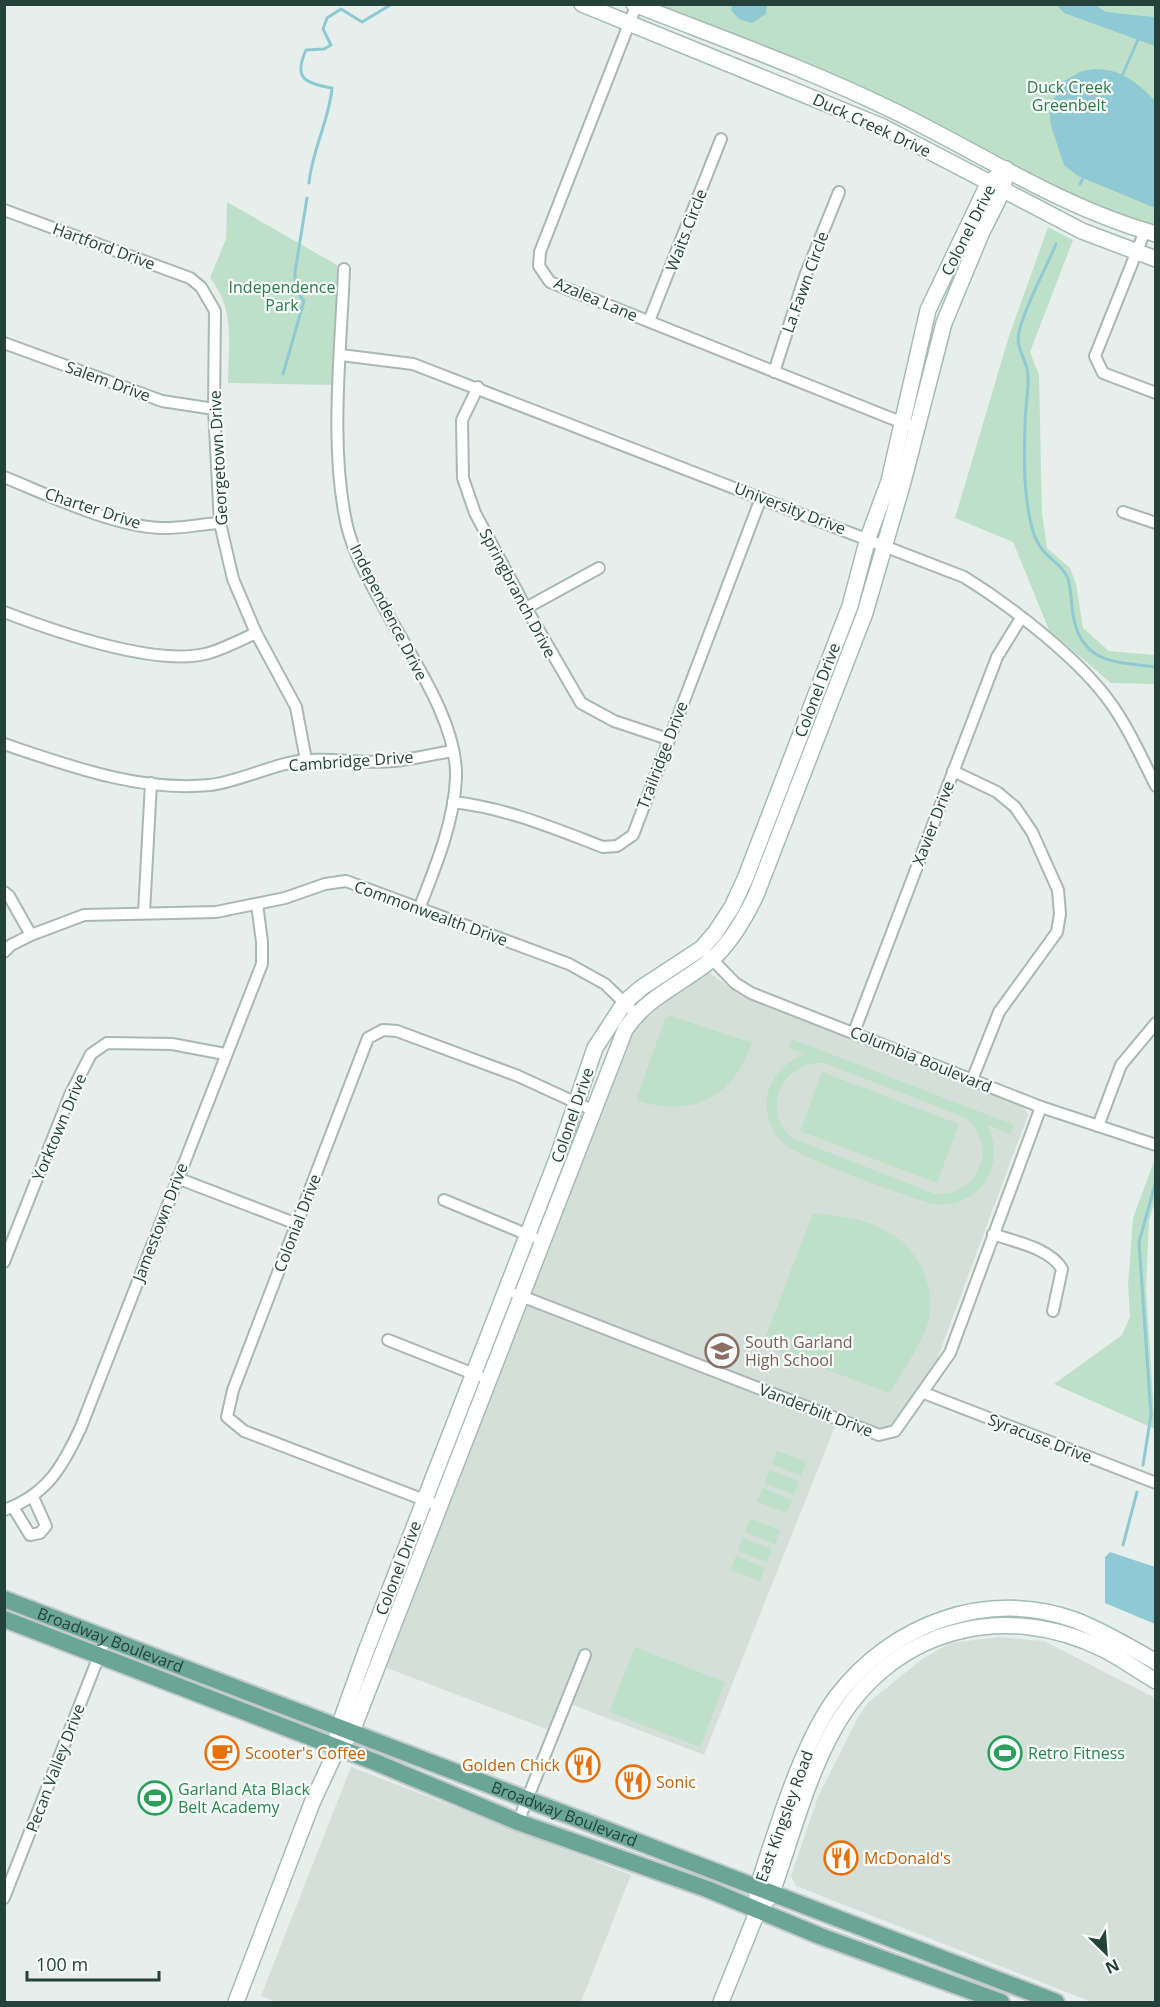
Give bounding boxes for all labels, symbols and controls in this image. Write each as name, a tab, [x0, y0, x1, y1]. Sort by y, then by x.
park label: Duck Creek Greenbelt	[1027, 76, 1112, 116]
street label: Duck Creek Drive	[809, 88, 935, 162]
street label: Colonel Drive	[936, 181, 1000, 279]
street label: Waits Circle	[660, 186, 712, 274]
street label: Hartford Drive	[50, 217, 158, 275]
street label: La Fawn Circle	[776, 228, 834, 336]
street label: Azalea Lane	[551, 272, 641, 326]
park label: Independence Park	[229, 276, 335, 316]
street label: Salem Drive	[63, 355, 154, 407]
street label: Georgetown Drive	[203, 390, 233, 526]
street label: University Drive	[731, 477, 849, 539]
street label: Charter Drive	[42, 482, 144, 534]
street label: Springbranch Drive	[475, 524, 561, 662]
street label: Independence Drive	[345, 540, 433, 684]
street label: Colonel Drive	[789, 640, 845, 740]
street label: Trailridge Drive	[631, 698, 693, 812]
street label: Cambridge Drive	[288, 746, 414, 776]
street label: Xavier Drive	[907, 777, 959, 868]
street label: Commonwealth Drive	[351, 875, 511, 951]
street label: Columbia Boulevard	[847, 1020, 995, 1098]
street label: Colonel Drive	[545, 1064, 599, 1166]
street label: Yorktown Drive	[27, 1070, 91, 1184]
street label: Jamestown Drive	[127, 1159, 193, 1286]
street label: Colonial Drive	[268, 1171, 326, 1275]
place label: South Garland High School	[745, 1331, 852, 1371]
school or university icon: South Garland High School	[704, 1333, 740, 1369]
street label: Vanderbilt Drive	[756, 1378, 876, 1442]
street label: Syracuse Drive	[985, 1408, 1095, 1468]
street label: Colonel Drive	[370, 1518, 426, 1618]
street label: Broadway Boulevard	[34, 1602, 187, 1678]
street label: Pecan Valley Drive	[20, 1701, 90, 1835]
cafe icon: Scooter's Coffee	[204, 1735, 240, 1771]
sports icon: Retro Fitness	[987, 1735, 1023, 1771]
place label: Scooter's Coffee	[245, 1742, 366, 1764]
place label: Retro Fitness	[1028, 1742, 1125, 1764]
restaurant icon: Golden Chick	[565, 1747, 601, 1783]
street label: East Kingsley Road	[750, 1747, 818, 1885]
place label: Golden Chick	[462, 1754, 561, 1776]
restaurant icon: Sonic	[615, 1764, 651, 1800]
place label: Sonic	[656, 1771, 696, 1793]
street label: Broadway Boulevard	[488, 1776, 640, 1852]
place label: Garland Ata Black Belt Academy	[178, 1778, 311, 1818]
sports icon: Garland Ata Black Belt Academy	[137, 1780, 173, 1816]
restaurant icon: McDonald's	[823, 1840, 859, 1876]
place label: McDonald's	[864, 1847, 951, 1869]
north arrow	[1076, 1923, 1136, 1983]
scale bar	[27, 1944, 159, 1982]
text: 100 m	[36, 1952, 88, 1976]
text: N	[1102, 1954, 1123, 1979]

